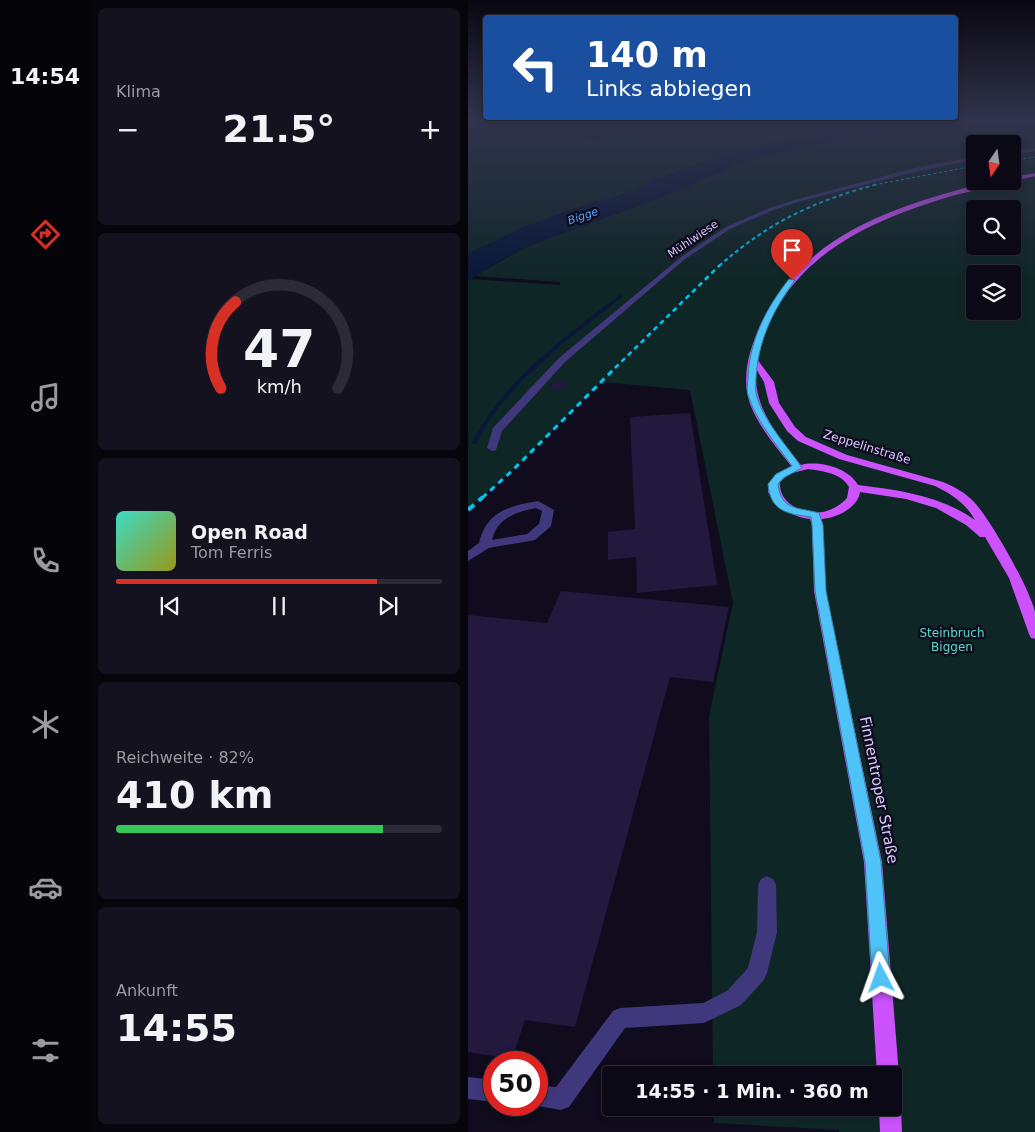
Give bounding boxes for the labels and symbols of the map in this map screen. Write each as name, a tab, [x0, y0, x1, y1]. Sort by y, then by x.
north arrow	[966, 135, 1020, 190]
water label: Bigge	[566, 205, 600, 227]
street label: Mühlwiese	[665, 217, 721, 261]
pin	[771, 229, 813, 280]
street label: Zeppelinstraße	[822, 427, 912, 467]
park label: Steinbruch Biggen	[919, 626, 985, 654]
street label: Finnentroper Straße	[856, 715, 902, 865]
position arrow	[854, 951, 906, 1003]
speed limit sign: 50	[483, 1051, 548, 1116]

